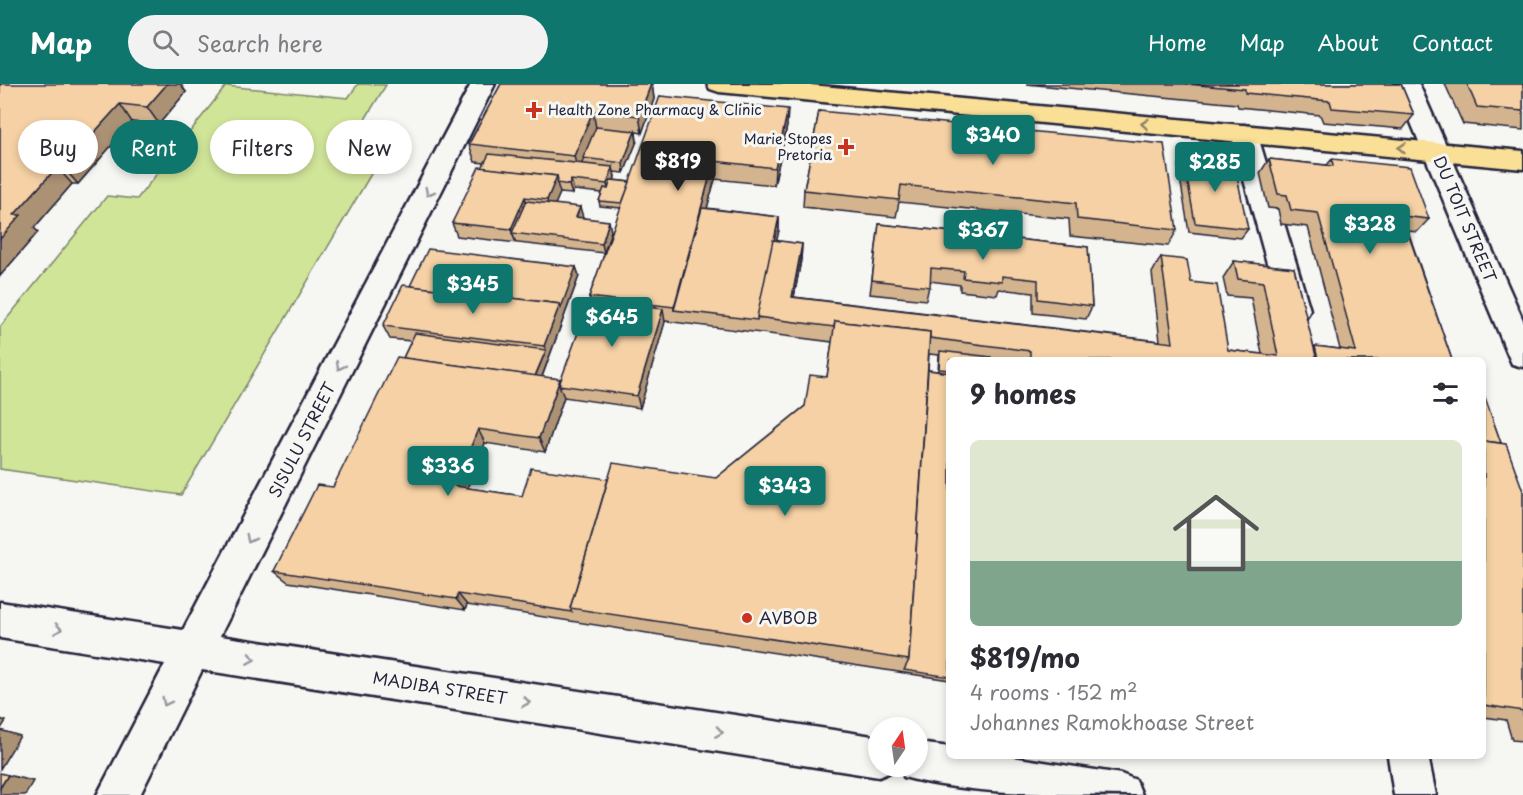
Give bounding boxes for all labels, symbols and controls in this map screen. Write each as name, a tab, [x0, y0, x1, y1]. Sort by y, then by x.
search box	[128, 15, 548, 69]
text: Map	[30, 21, 92, 64]
icon: search	[149, 26, 182, 59]
text: Search here	[197, 26, 323, 59]
text: Home	[1148, 26, 1207, 58]
text: Map	[1240, 26, 1285, 58]
text: About	[1318, 26, 1379, 58]
text: Contact	[1412, 26, 1493, 58]
place label: Health Zone Pharmacy & Clinic	[548, 99, 762, 120]
marker: Health Zone Pharmacy & Clinic	[525, 101, 543, 119]
pin: $340	[957, 115, 1029, 166]
one-way arrow	[1141, 118, 1150, 131]
text: $340	[966, 119, 1020, 149]
chip: Buy	[18, 120, 98, 174]
chip: Rent	[110, 120, 198, 174]
chip: Filters	[210, 120, 314, 174]
chip: New	[326, 120, 412, 174]
place label: Marie Stopes Pretoria	[744, 128, 832, 165]
marker: Marie Stopes Pretoria	[837, 138, 855, 156]
pin: $819	[642, 141, 714, 192]
pin: $285	[1179, 142, 1251, 193]
one-way arrow	[1397, 142, 1407, 155]
text: $819	[655, 145, 701, 175]
text: $285	[1189, 146, 1241, 176]
street label: DU TOIT STREET	[1428, 152, 1503, 286]
one-way arrow	[424, 186, 436, 197]
pin: $328	[1334, 204, 1406, 255]
text: $328	[1344, 208, 1396, 238]
pin: $367	[947, 210, 1019, 261]
text: $367	[958, 214, 1008, 244]
pin: $345	[437, 264, 509, 315]
text: $345	[447, 268, 499, 298]
pin: $645	[576, 297, 648, 348]
text: $645	[585, 301, 639, 331]
one-way arrow	[336, 360, 347, 370]
text: 9 homes	[970, 374, 1076, 413]
icon: filters	[1429, 377, 1462, 410]
street label: SISULU STREET	[262, 378, 341, 501]
pin: $336	[412, 446, 484, 497]
text: $336	[421, 450, 475, 480]
pin: $343	[749, 466, 821, 517]
text: $343	[758, 470, 812, 500]
icon: home	[1162, 479, 1270, 587]
one-way arrow	[246, 533, 257, 544]
place label: AVBOB	[759, 605, 818, 629]
marker: AVBOB	[740, 611, 754, 625]
one-way arrow	[52, 622, 62, 635]
text: $819/mo	[970, 638, 1080, 677]
one-way arrow	[245, 652, 255, 665]
street label: MADIBA STREET	[371, 665, 509, 709]
text: 4 rooms · 152 m²	[970, 677, 1138, 707]
one-way arrow	[521, 695, 531, 708]
one-way arrow	[162, 696, 173, 706]
text: Johannes Ramokhoase Street	[970, 707, 1254, 737]
north arrow	[868, 717, 928, 777]
map controls	[868, 717, 928, 777]
one-way arrow	[714, 725, 724, 738]

